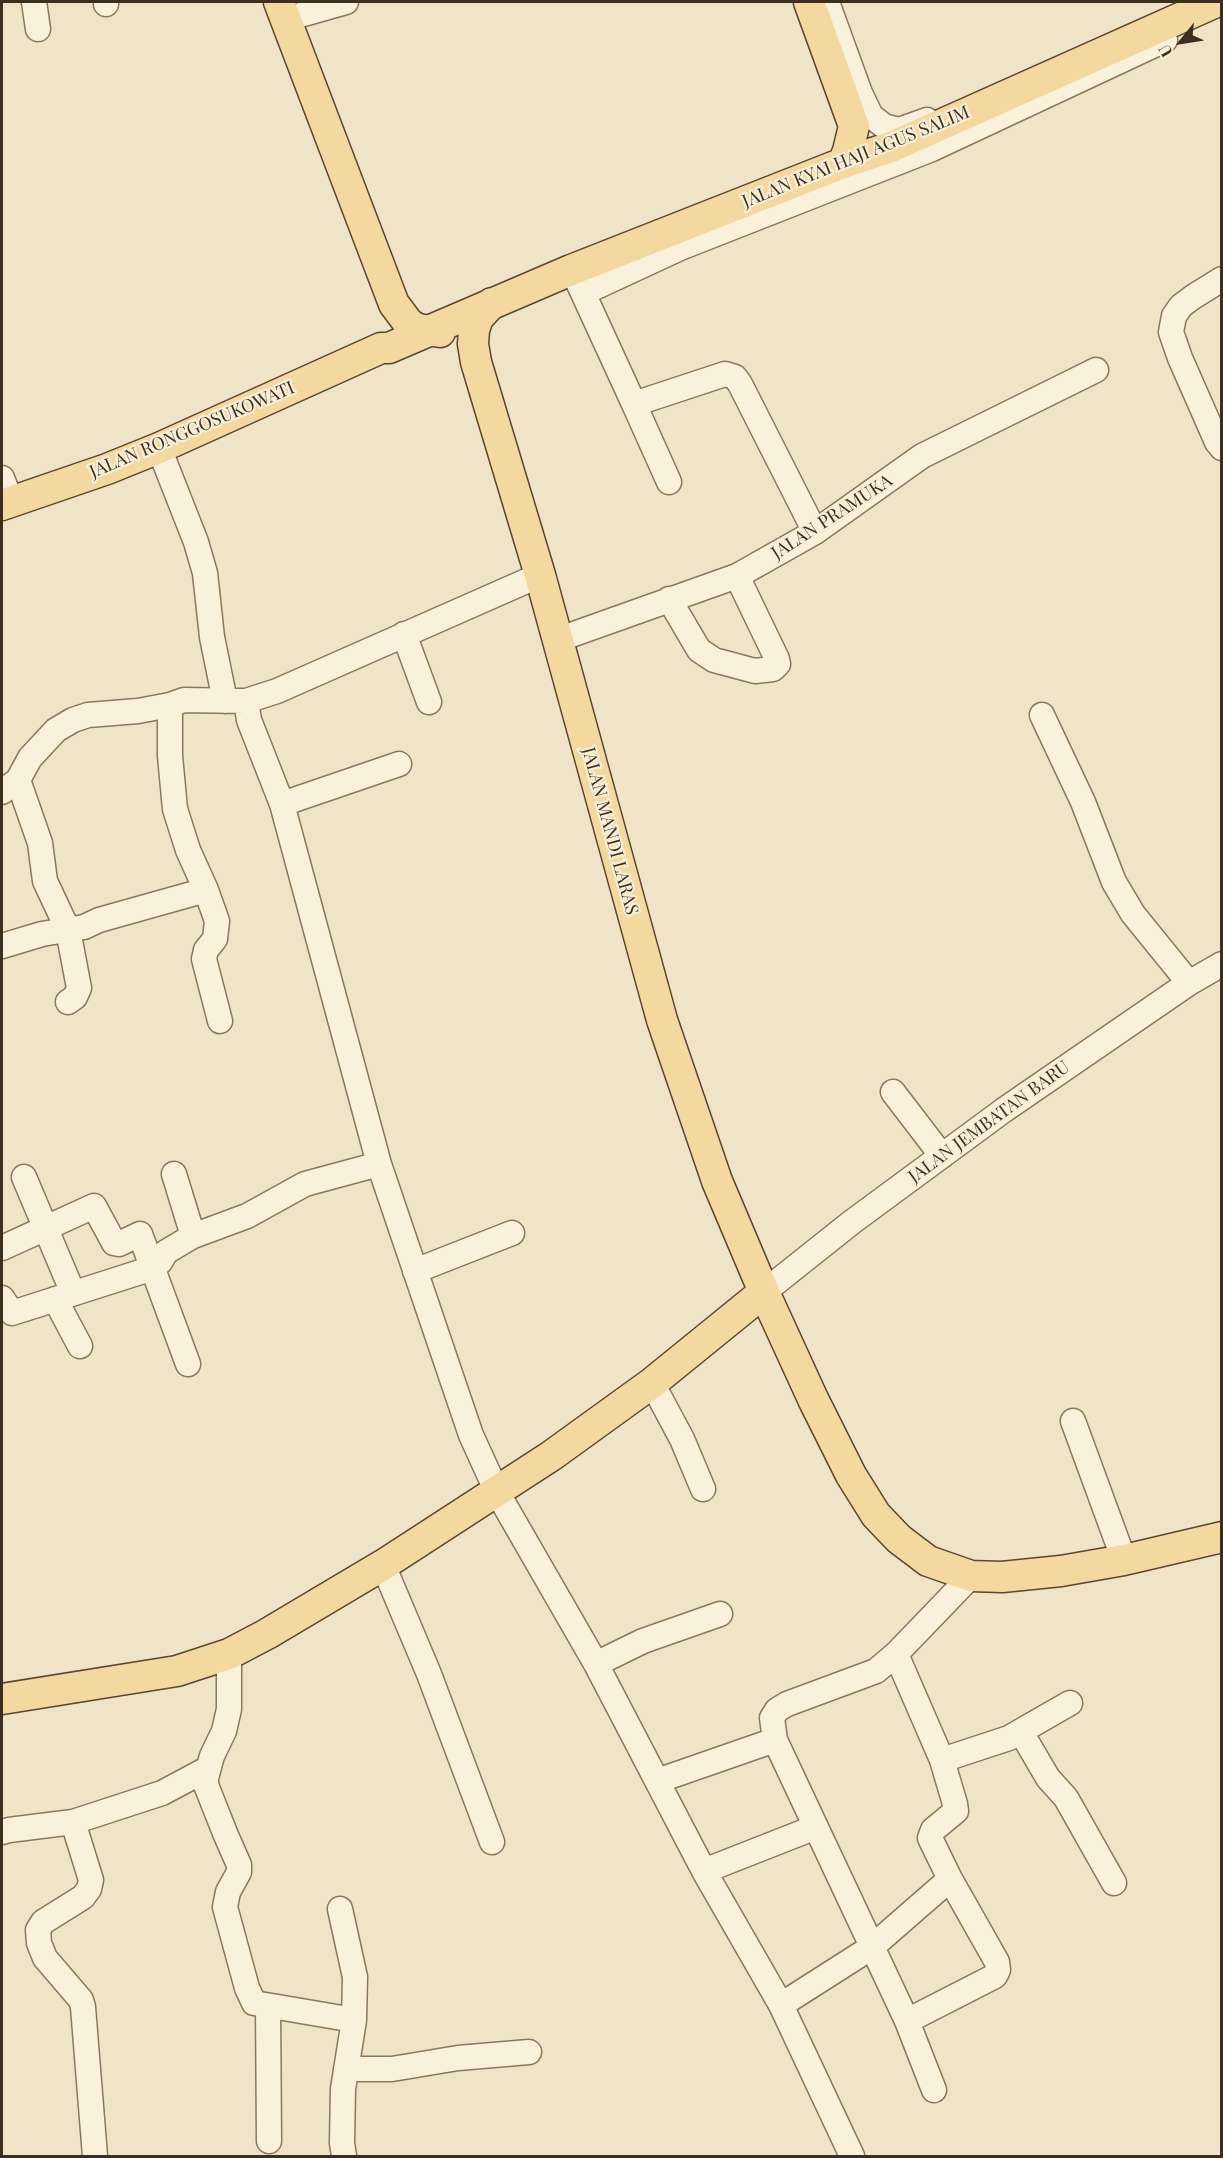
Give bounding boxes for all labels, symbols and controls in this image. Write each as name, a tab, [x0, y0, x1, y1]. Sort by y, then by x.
north arrow	[1151, 12, 1211, 72]
text: U	[1153, 41, 1177, 61]
street label: JALAN KYAI HAJI AGUS SALIM	[739, 101, 973, 213]
street label: JALAN RONGGOSUKOWATI	[86, 377, 298, 483]
street label: JALAN PRAMUKA	[768, 470, 896, 564]
street label: JALAN MANDI LARAS	[577, 745, 643, 917]
street label: JALAN JEMBATAN BARU	[904, 1056, 1074, 1188]

